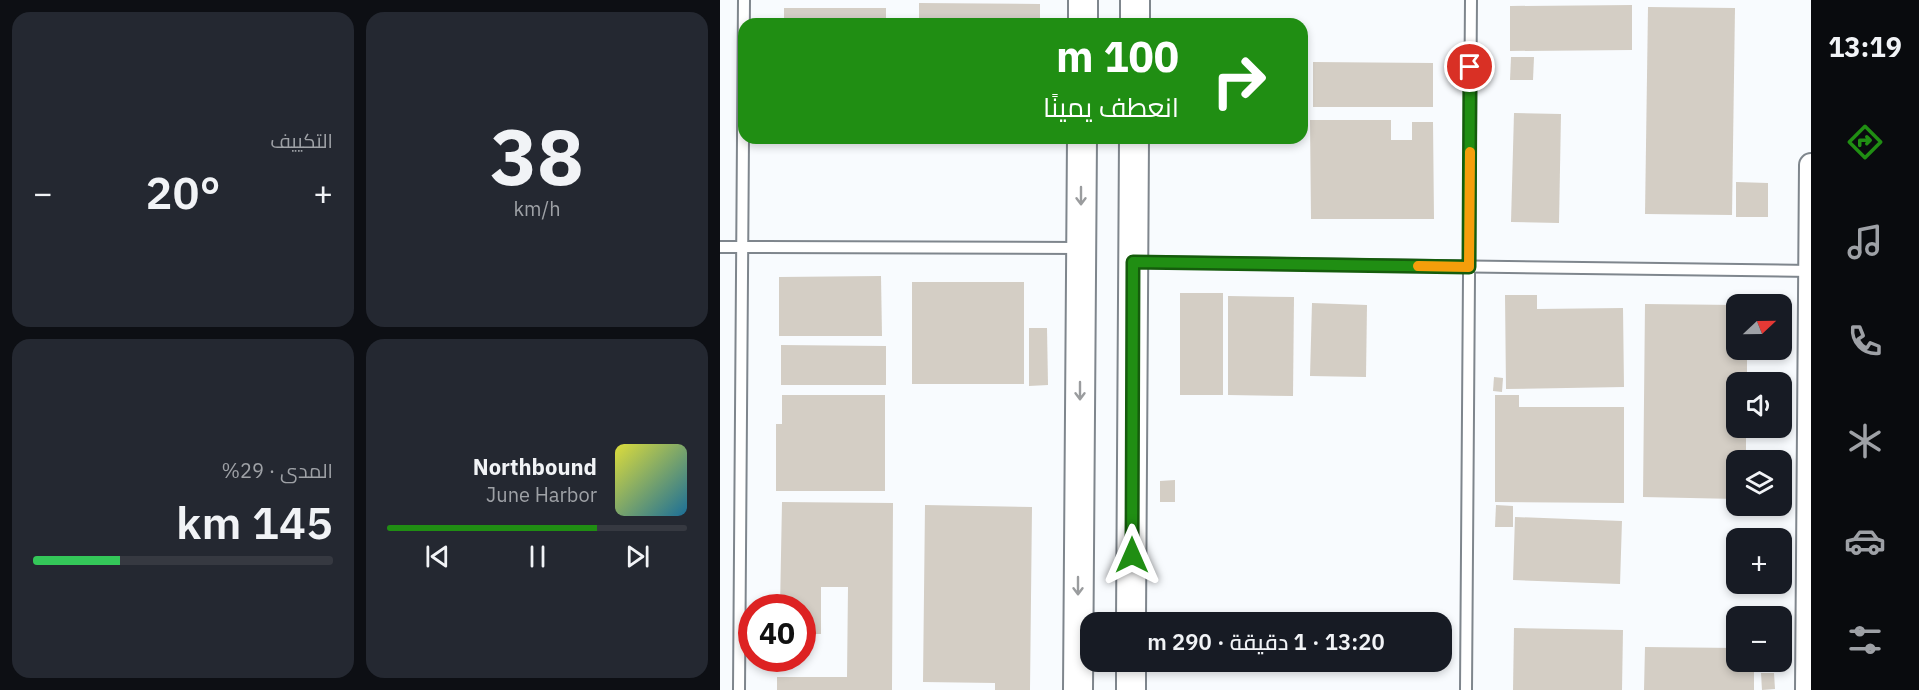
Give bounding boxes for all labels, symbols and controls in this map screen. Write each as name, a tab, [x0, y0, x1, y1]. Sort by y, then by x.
text: 100 m	[1056, 29, 1179, 84]
text: 13:19	[1828, 29, 1902, 64]
pin	[1444, 41, 1495, 92]
icon: right	[1200, 42, 1278, 120]
icon: arrive	[1453, 50, 1486, 83]
text: انعطف يمينًا	[1043, 89, 1179, 124]
text: 38	[490, 105, 584, 206]
icon: directions	[1844, 121, 1886, 163]
text: التكييف	[270, 127, 333, 154]
text: 20°	[145, 163, 221, 221]
text: −	[33, 171, 53, 214]
text: +	[313, 171, 333, 214]
one-way arrow	[1076, 186, 1087, 206]
text: km/h	[513, 195, 561, 222]
icon: music	[1844, 221, 1886, 263]
north arrow	[1726, 294, 1792, 360]
map controls	[1726, 294, 1792, 672]
icon: phone	[1844, 320, 1886, 362]
button: sound	[1726, 372, 1792, 438]
one-way arrow	[1074, 381, 1086, 401]
icon: climate	[1844, 420, 1886, 462]
button: layers	[1726, 450, 1792, 516]
text: Northbound	[473, 452, 597, 481]
text: المدى · 29%	[221, 457, 333, 484]
text: June Harbor	[486, 481, 597, 508]
text: 145 km	[176, 493, 333, 551]
icon: car	[1844, 520, 1886, 562]
position arrow	[1100, 523, 1164, 587]
button: +	[1726, 528, 1792, 594]
icon: previous	[421, 540, 454, 573]
icon: pause	[521, 540, 554, 573]
icon: next	[621, 540, 654, 573]
one-way arrow	[1073, 576, 1084, 596]
speed limit sign: 40	[738, 594, 816, 672]
button: −	[1726, 606, 1792, 672]
icon: filters	[1844, 619, 1886, 661]
text: 13:20 · 1 دقيقة · 290 m	[1147, 627, 1385, 656]

